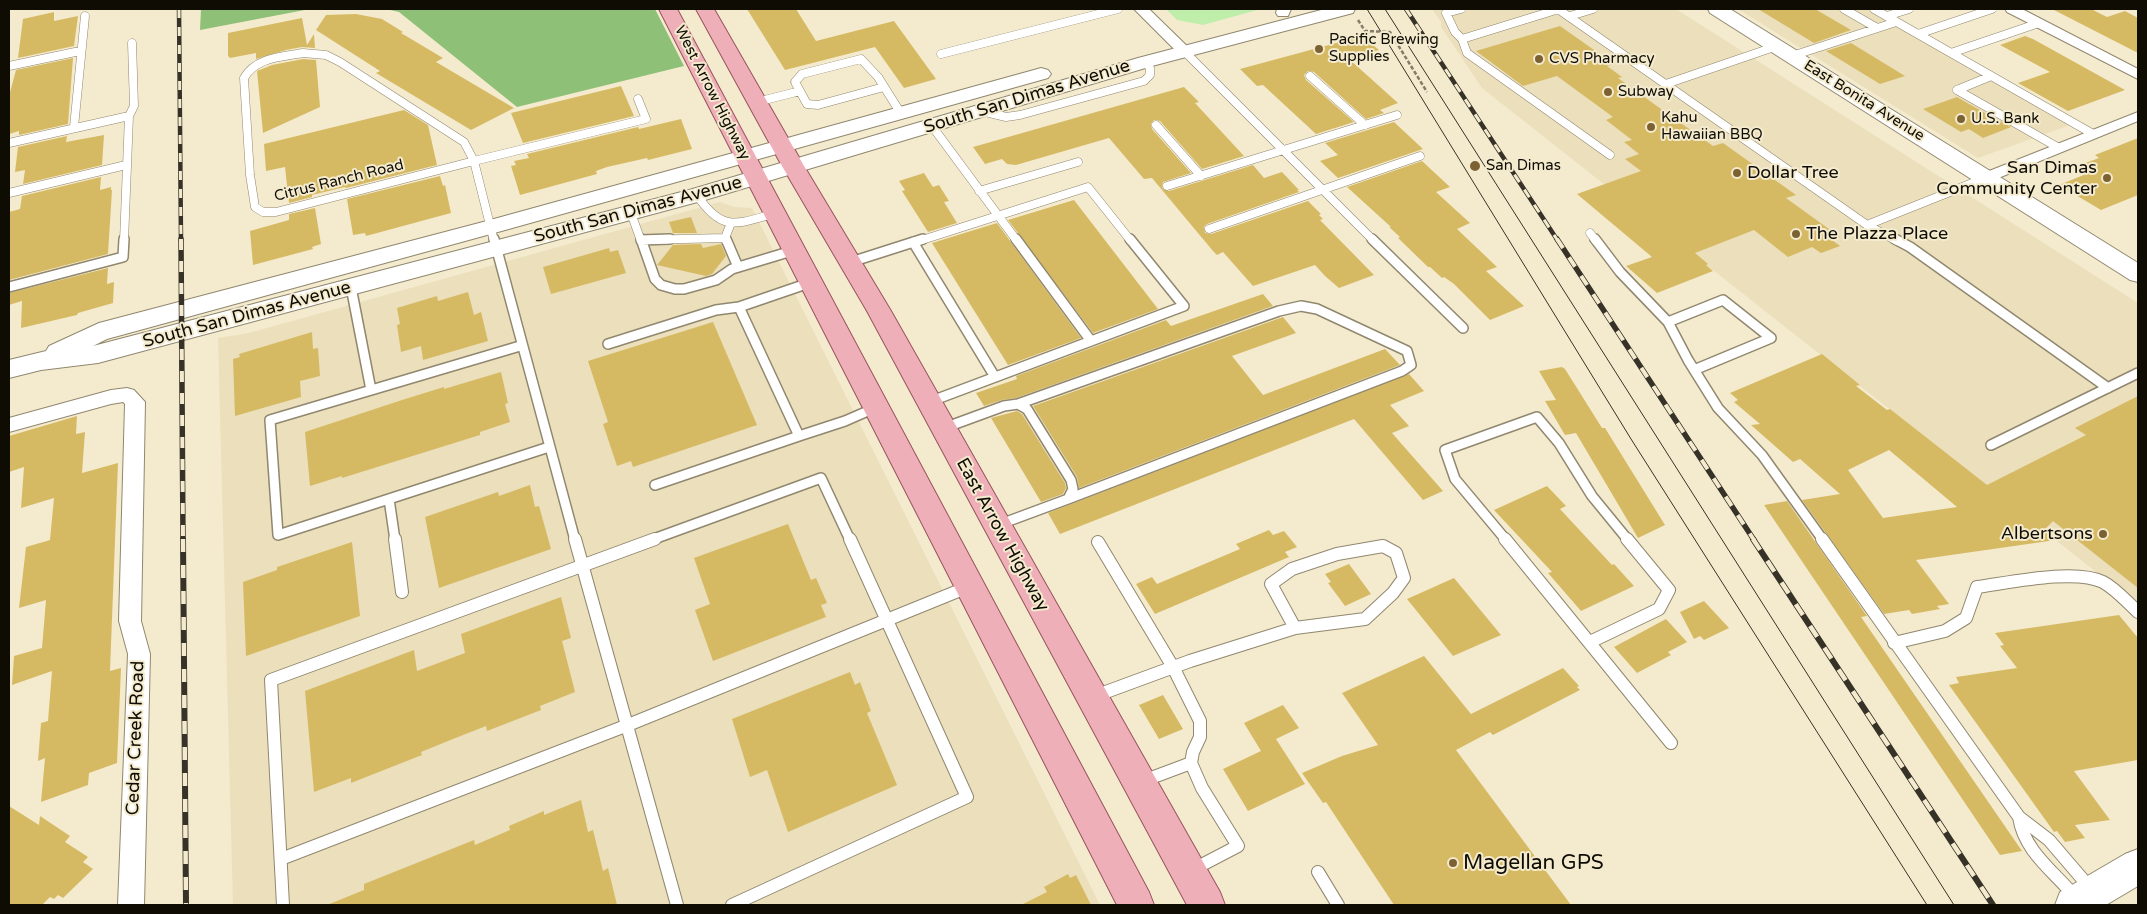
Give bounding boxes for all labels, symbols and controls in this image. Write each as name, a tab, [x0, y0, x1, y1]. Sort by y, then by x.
street label: West Arrow Highway	[670, 23, 754, 163]
place label: Pacific Brewing Supplies	[1329, 31, 1439, 66]
marker: Pacific Brewing Supplies	[1313, 43, 1325, 55]
place label: CVS Pharmacy	[1549, 50, 1654, 68]
marker: CVS Pharmacy	[1533, 53, 1545, 65]
street label: South San Dimas Avenue	[921, 55, 1133, 139]
street label: East Bonita Avenue	[1800, 57, 1928, 145]
place label: Subway	[1618, 83, 1674, 101]
marker: Subway	[1602, 86, 1614, 98]
place label: Kahu Hawaiian BBQ	[1661, 109, 1763, 144]
place label: U.S. Bank	[1971, 110, 2039, 128]
marker: U.S. Bank	[1955, 113, 1967, 125]
marker: Kahu Hawaiian BBQ	[1645, 121, 1657, 133]
street label: Citrus Ranch Road	[272, 156, 406, 206]
place label: San Dimas	[1486, 157, 1561, 175]
place label: San Dimas Community Center	[1936, 157, 2097, 200]
marker: San Dimas	[1468, 159, 1482, 173]
place label: Dollar Tree	[1747, 162, 1839, 184]
marker: Dollar Tree	[1731, 167, 1743, 179]
street label: South San Dimas Avenue	[532, 172, 744, 248]
marker: San Dimas Community Center	[2101, 172, 2113, 184]
place label: The Plazza Place	[1806, 223, 1948, 245]
marker: The Plazza Place	[1790, 228, 1802, 240]
street label: South San Dimas Avenue	[141, 277, 353, 353]
street label: East Arrow Highway	[951, 455, 1053, 615]
place label: Albertsons	[2001, 523, 2093, 545]
marker: Albertsons	[2097, 528, 2109, 540]
street label: Cedar Creek Road	[123, 660, 149, 816]
place label: Magellan GPS	[1463, 850, 1604, 876]
marker: Magellan GPS	[1447, 857, 1459, 869]

